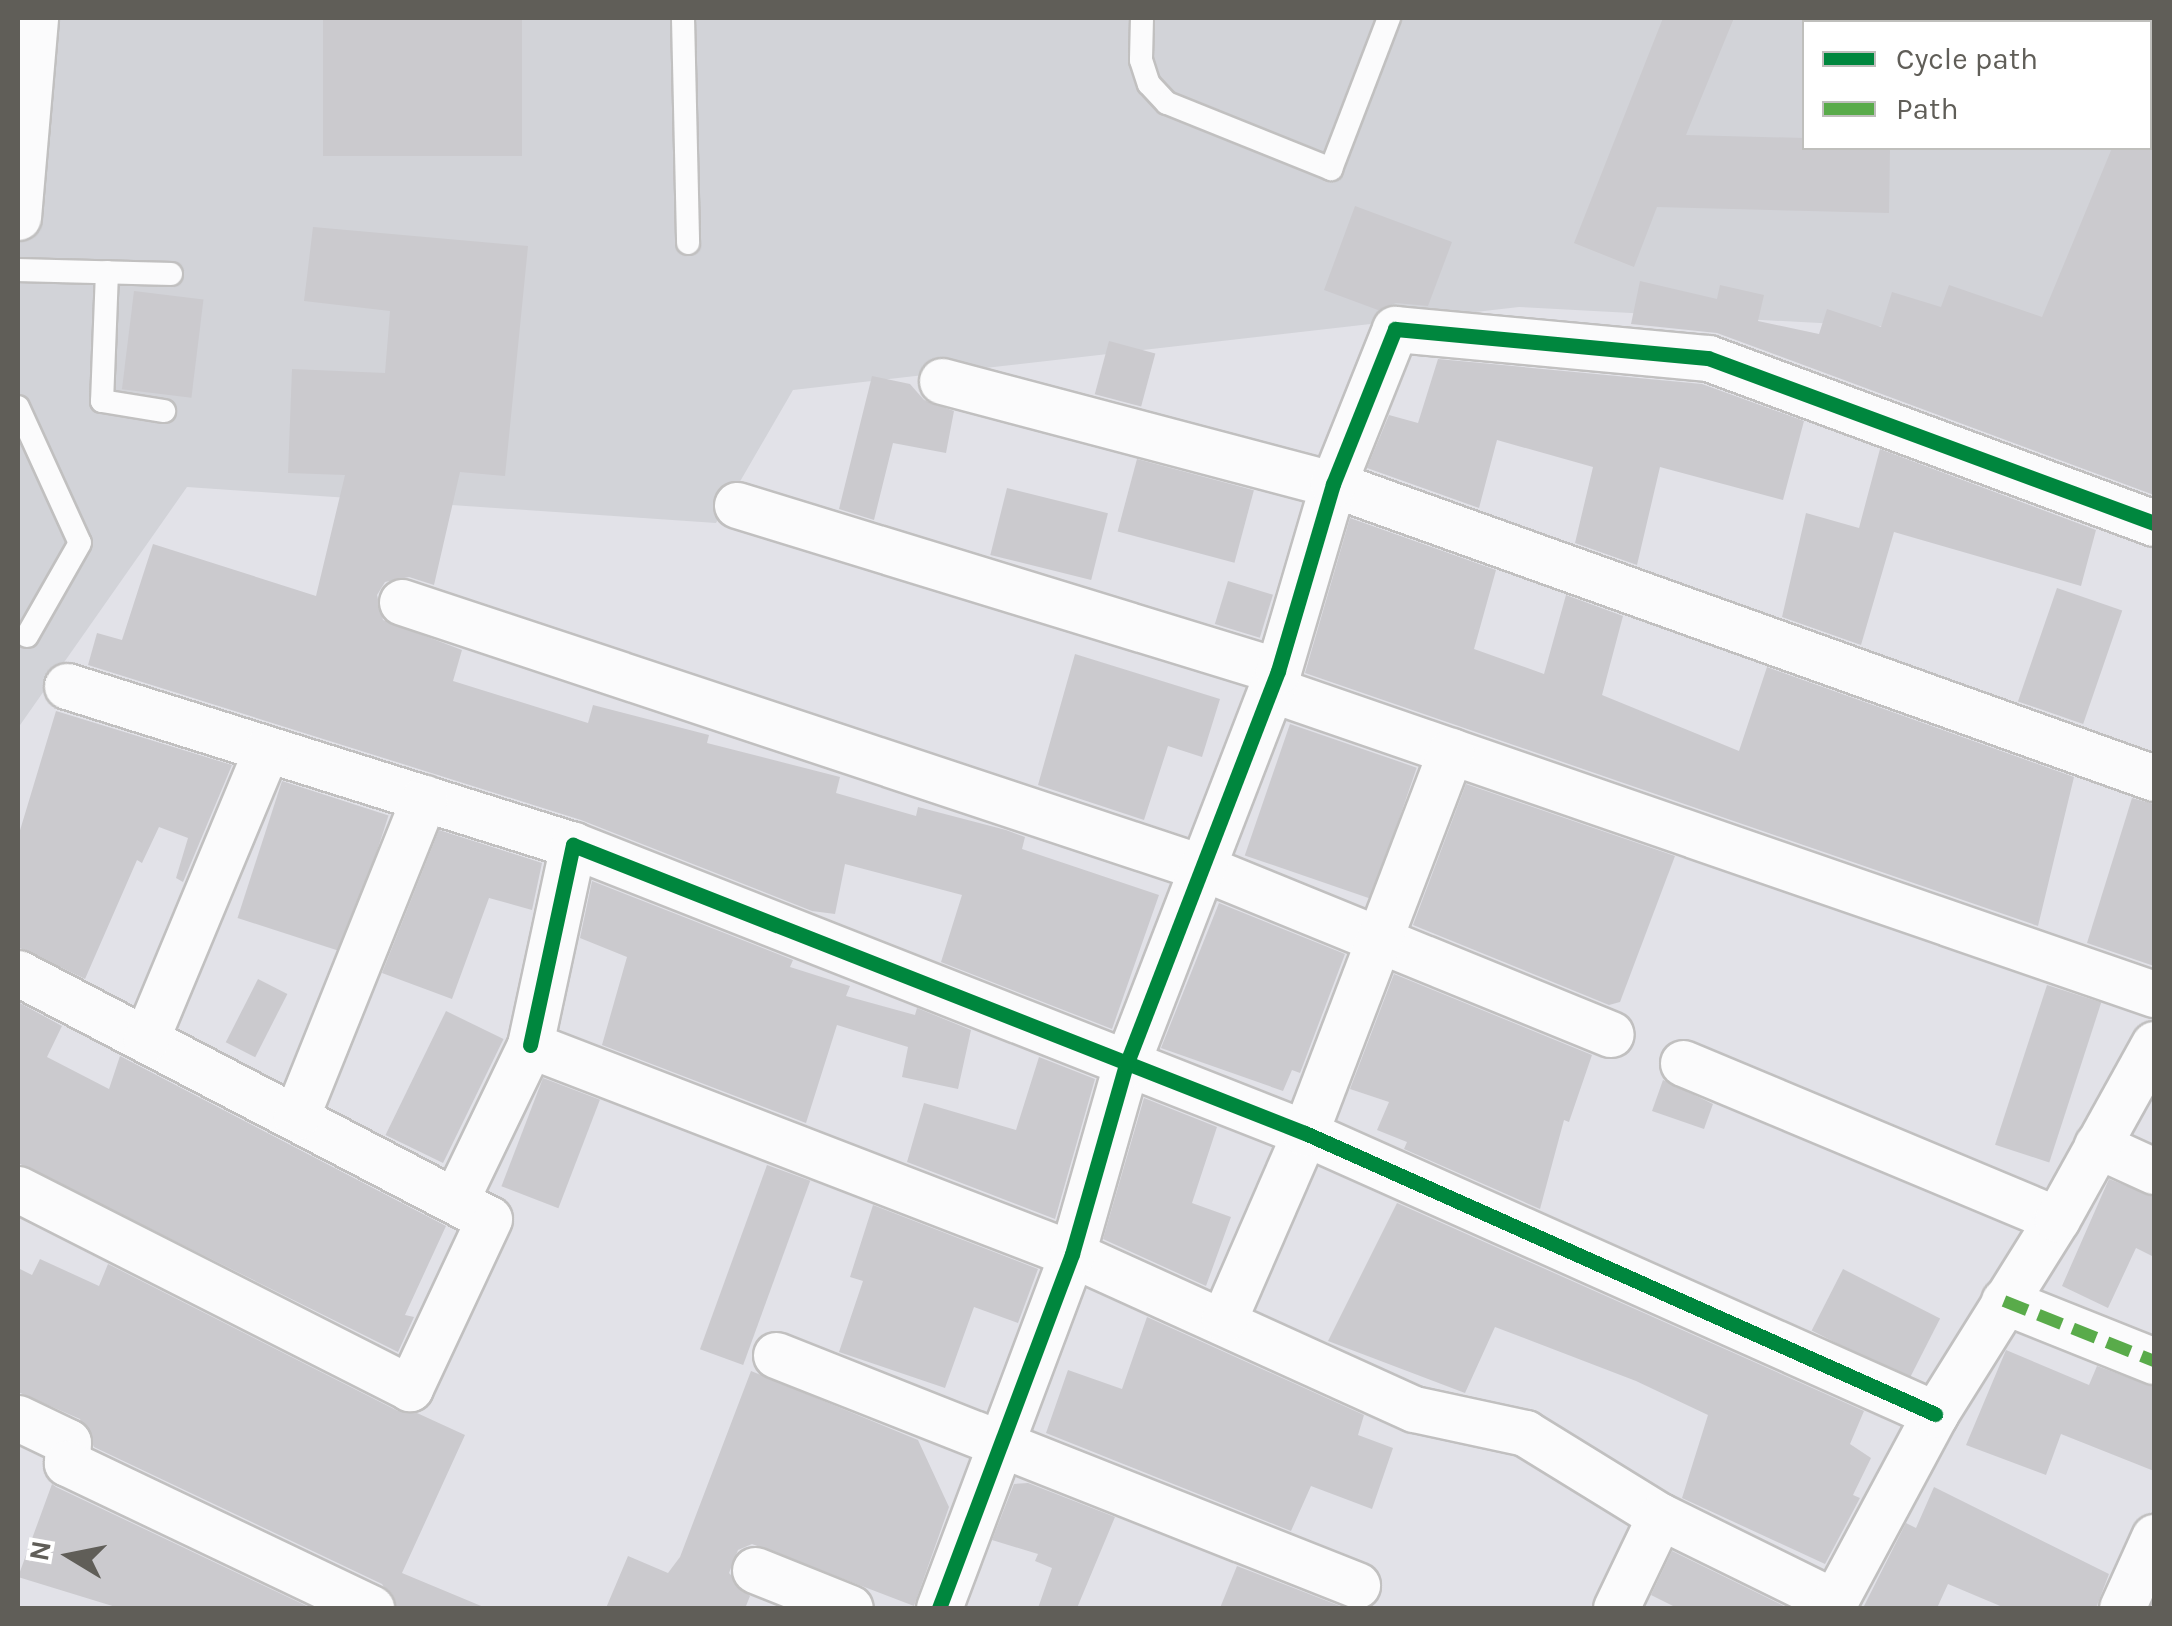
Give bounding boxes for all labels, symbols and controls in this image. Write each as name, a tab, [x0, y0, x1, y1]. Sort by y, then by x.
legend	[1802, 20, 2152, 150]
text: Cycle path	[1896, 41, 2038, 77]
text: Path	[1896, 91, 1959, 127]
north arrow	[20, 1506, 120, 1606]
text: N	[22, 1538, 58, 1563]

